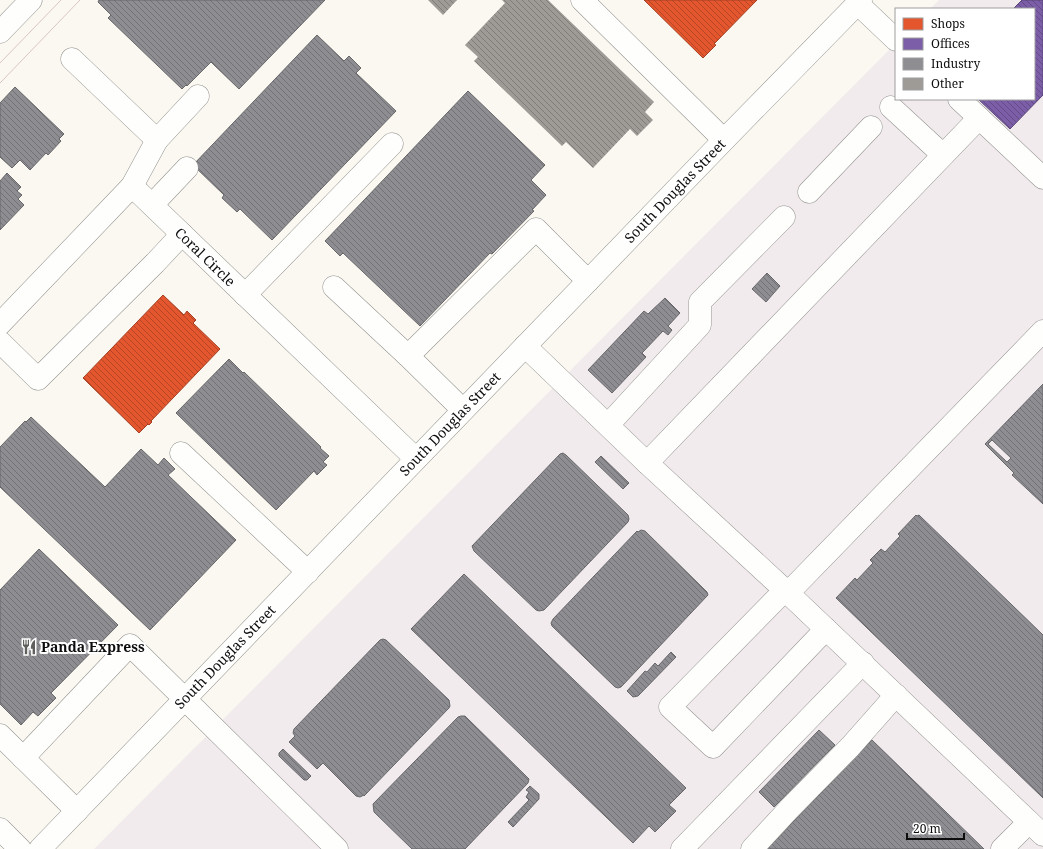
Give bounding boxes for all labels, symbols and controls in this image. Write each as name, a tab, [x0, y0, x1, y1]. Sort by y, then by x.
legend	[895, 8, 1035, 100]
text: Shops	[931, 15, 965, 32]
text: Offices	[931, 35, 970, 52]
text: Industry	[931, 55, 980, 72]
text: Other	[931, 75, 964, 92]
street label: South Douglas Street	[620, 134, 729, 247]
street label: Coral Circle	[171, 223, 240, 290]
street label: South Douglas Street	[395, 367, 504, 480]
street label: South Douglas Street	[170, 600, 279, 713]
place label: Panda Express	[41, 637, 145, 656]
restaurant icon: Panda Express	[20, 638, 38, 656]
scale bar	[907, 815, 964, 841]
text: 20 m	[913, 820, 941, 837]

